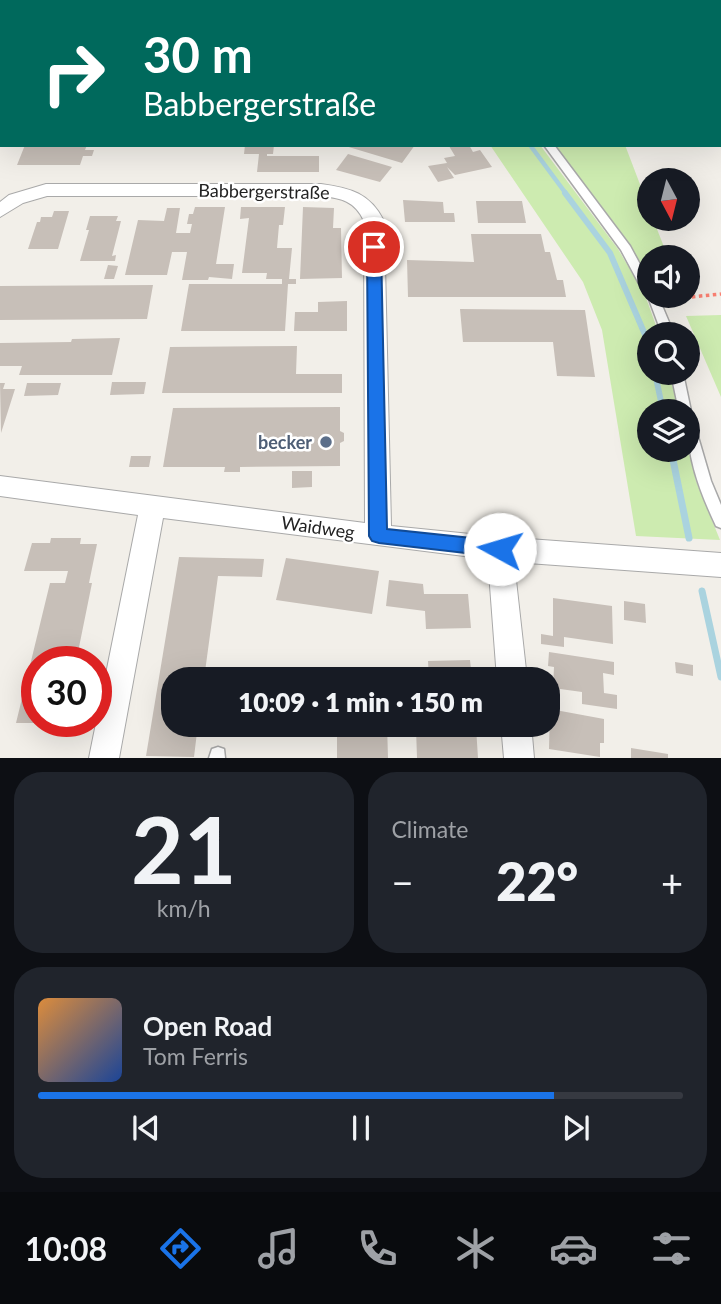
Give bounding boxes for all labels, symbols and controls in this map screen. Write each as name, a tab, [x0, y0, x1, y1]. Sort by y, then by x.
text: 30 m	[143, 25, 253, 83]
icon: right	[28, 28, 119, 119]
text: Babbergerstraße	[143, 84, 376, 123]
north arrow	[637, 168, 700, 231]
map controls	[637, 168, 700, 462]
street label: Babbergerstraße	[198, 179, 330, 203]
pin	[344, 217, 404, 277]
icon: arrive	[355, 228, 393, 266]
button: sound	[637, 245, 700, 308]
button: search	[637, 322, 700, 385]
button: layers	[637, 399, 700, 462]
place label: becker	[258, 431, 312, 453]
marker: becker	[318, 434, 334, 450]
street label: Waidweg	[280, 511, 356, 543]
position arrow	[463, 512, 537, 586]
speed limit sign: 30	[21, 646, 112, 737]
text: 10:09 · 1 min · 150 m	[238, 686, 483, 718]
text: 21	[131, 794, 237, 903]
text: Climate	[392, 815, 468, 843]
text: 22°	[496, 850, 578, 912]
text: −	[392, 859, 414, 905]
text: +	[661, 859, 683, 905]
text: km/h	[157, 894, 211, 922]
text: Open Road	[143, 1010, 272, 1042]
text: Tom Ferris	[143, 1042, 248, 1070]
icon: previous	[127, 1109, 165, 1147]
icon: pause	[342, 1109, 380, 1147]
icon: next	[557, 1109, 595, 1147]
icon: directions	[156, 1224, 205, 1273]
icon: music	[254, 1224, 303, 1273]
icon: phone	[353, 1224, 402, 1273]
icon: climate	[451, 1224, 500, 1273]
icon: car	[549, 1224, 598, 1273]
icon: filters	[647, 1224, 696, 1273]
text: 10:08	[25, 1229, 107, 1268]

